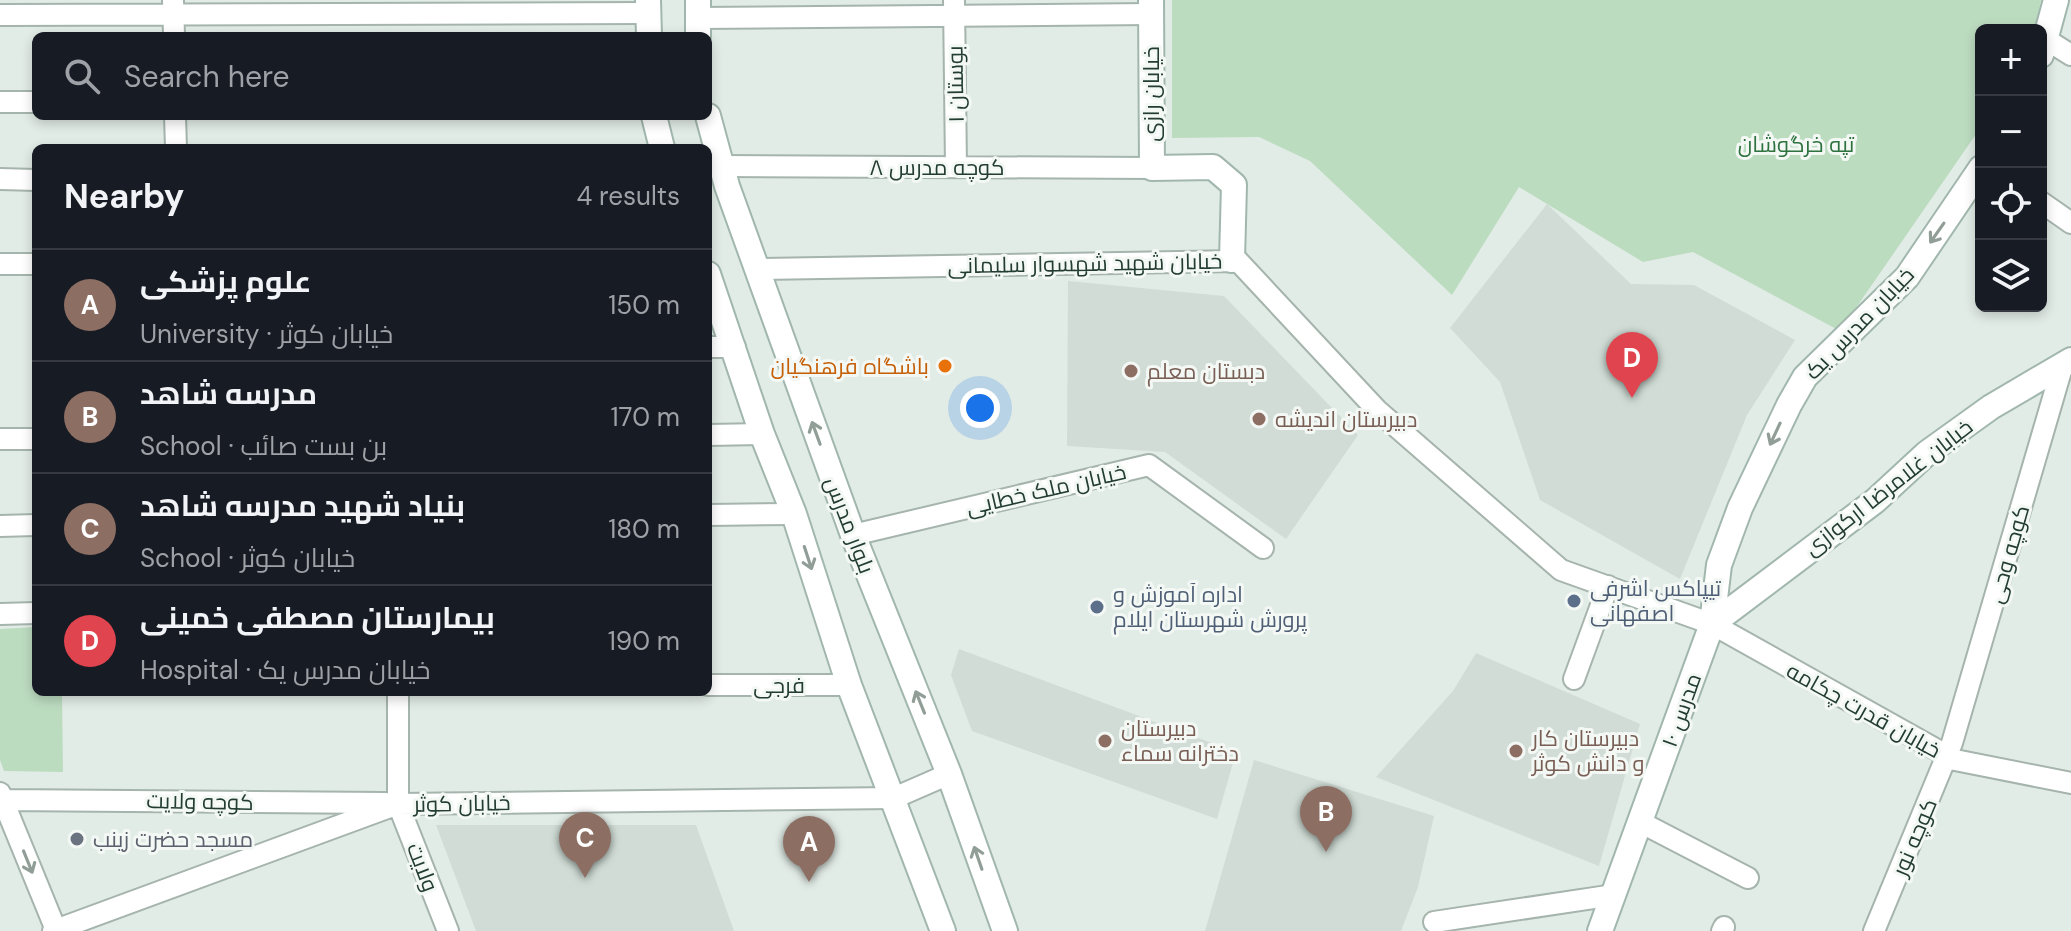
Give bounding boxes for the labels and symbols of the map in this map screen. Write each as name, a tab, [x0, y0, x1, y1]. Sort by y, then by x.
street label: بوستان ۱	[940, 45, 971, 123]
street label: خیابان رازی	[1137, 46, 1166, 142]
park label: تپه خرگوشان	[1738, 130, 1854, 159]
street label: کوچه مدرس ۸	[869, 153, 1005, 182]
one-way arrow	[1929, 221, 1945, 243]
street label: خیابان شهید شهسوار سلیمانی	[947, 247, 1223, 280]
street label: خیابان مدرس یک	[1798, 261, 1921, 386]
pin: D	[1606, 332, 1658, 398]
place label: باشگاه فرهنگیان	[771, 352, 929, 381]
marker: باشگاه فرهنگیان	[936, 357, 954, 375]
place label: دبستان معلم	[1147, 357, 1265, 387]
marker: دبستان معلم	[1122, 362, 1140, 380]
your location	[960, 388, 1000, 428]
place label: دبیرستان اندیشه	[1275, 405, 1417, 434]
marker: دبیرستان اندیشه	[1250, 410, 1268, 428]
street label: خیابان غلامرضا ارکوازی	[1798, 412, 1979, 562]
one-way arrow	[808, 421, 822, 446]
one-way arrow	[1767, 421, 1782, 445]
street label: خیابان ملک خطایی	[963, 457, 1129, 522]
street label: بلوار مدرس	[818, 473, 881, 578]
street label: کوچه وحی	[1981, 502, 2036, 607]
one-way arrow	[802, 546, 817, 571]
place label: تیپاکس اشرفی اصفهانی	[1590, 574, 1721, 628]
place label: اداره آموزش و پرورش شهرستان ایلام	[1113, 580, 1307, 635]
marker: تیپاکس اشرفی اصفهانی	[1565, 592, 1583, 610]
marker: اداره آموزش و پرورش شهرستان ایلام	[1088, 598, 1106, 616]
street label: خیابان قدرت چکامه	[1781, 656, 1946, 765]
street label: مدرس ۱۰	[1655, 669, 1708, 751]
street label: فرجی	[753, 671, 805, 700]
one-way arrow	[911, 690, 926, 715]
place label: دبیرستان دخترانه سماء	[1121, 714, 1239, 768]
place label: دبیرستان کار و دانش کوثر	[1530, 724, 1645, 778]
marker: دبیرستان دخترانه سماء	[1096, 732, 1114, 750]
marker: دبیرستان کار و دانش کوثر	[1507, 742, 1525, 760]
street label: کوچه ولایت	[146, 786, 254, 817]
pin: B	[1300, 786, 1352, 852]
street label: خیابان کوثر	[411, 788, 511, 819]
street label: کوچه نور	[1884, 794, 1944, 882]
pin: C	[559, 812, 611, 878]
pin: A	[783, 816, 835, 882]
place label: مسجد حضرت زینب	[93, 825, 253, 854]
marker: مسجد حضرت زینب	[68, 830, 86, 848]
street label: ولایت	[400, 839, 445, 896]
one-way arrow	[970, 845, 985, 870]
one-way arrow	[22, 849, 36, 874]

